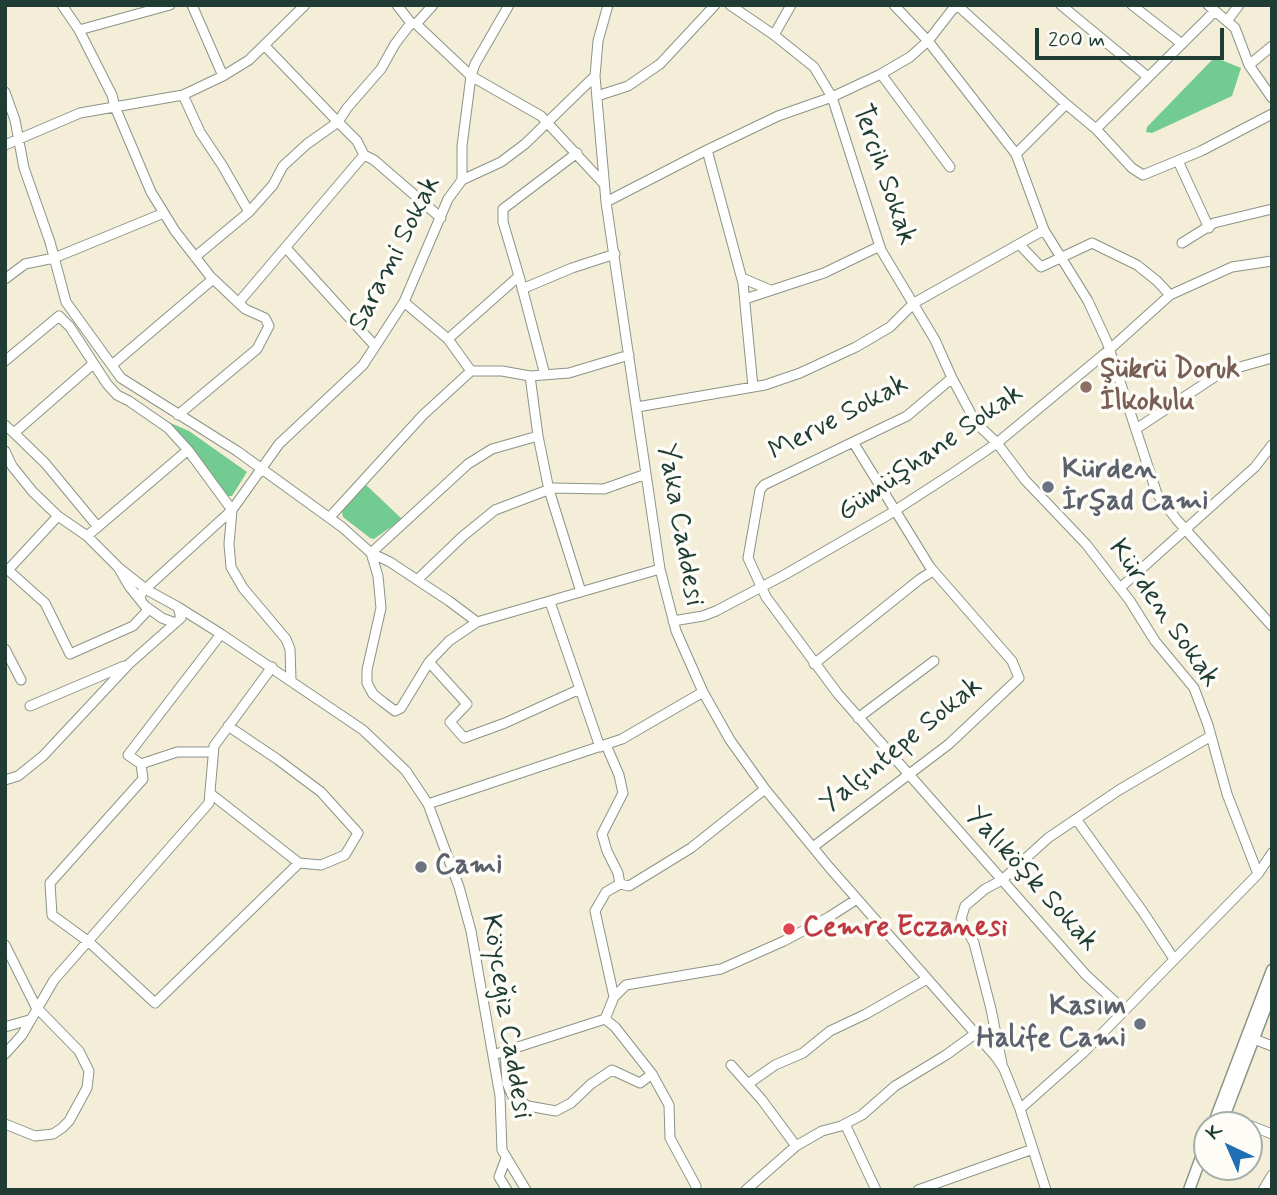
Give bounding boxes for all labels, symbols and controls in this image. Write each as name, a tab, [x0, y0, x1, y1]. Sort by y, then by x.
scale bar	[1039, 14, 1228, 58]
text: 200 m	[1048, 26, 1105, 54]
street label: Tercih Sokak	[843, 100, 923, 250]
street label: Sarami Sokak	[343, 171, 449, 337]
place label: Şükrü Doruk İlkokulu	[1100, 354, 1240, 420]
street label: Merve Sokak	[764, 368, 914, 470]
street label: Gümüşhane Sokak	[832, 377, 1030, 531]
marker: Şükrü Doruk İlkokulu	[1078, 379, 1094, 395]
street label: Yaka Caddesi	[648, 441, 710, 609]
place label: Kürden İrşad Cami	[1062, 454, 1209, 520]
marker: Kürden İrşad Cami	[1040, 479, 1056, 495]
street label: Kürden Sokak	[1100, 534, 1226, 694]
street label: Yalçıntepe Sokak	[814, 670, 990, 822]
street label: Yalıköşk Sokak	[957, 801, 1105, 959]
place label: Cami	[435, 850, 503, 884]
marker: Cami	[413, 859, 429, 875]
street label: Köyceğiz Caddesi	[472, 912, 538, 1122]
place label: Cemre Eczanesi	[803, 912, 1008, 946]
marker: Cemre Eczanesi	[781, 921, 797, 937]
place label: Kasım Halife Cami	[977, 991, 1126, 1057]
marker: Kasım Halife Cami	[1132, 1016, 1148, 1032]
north arrow	[1193, 1111, 1263, 1181]
text: K	[1201, 1118, 1228, 1146]

